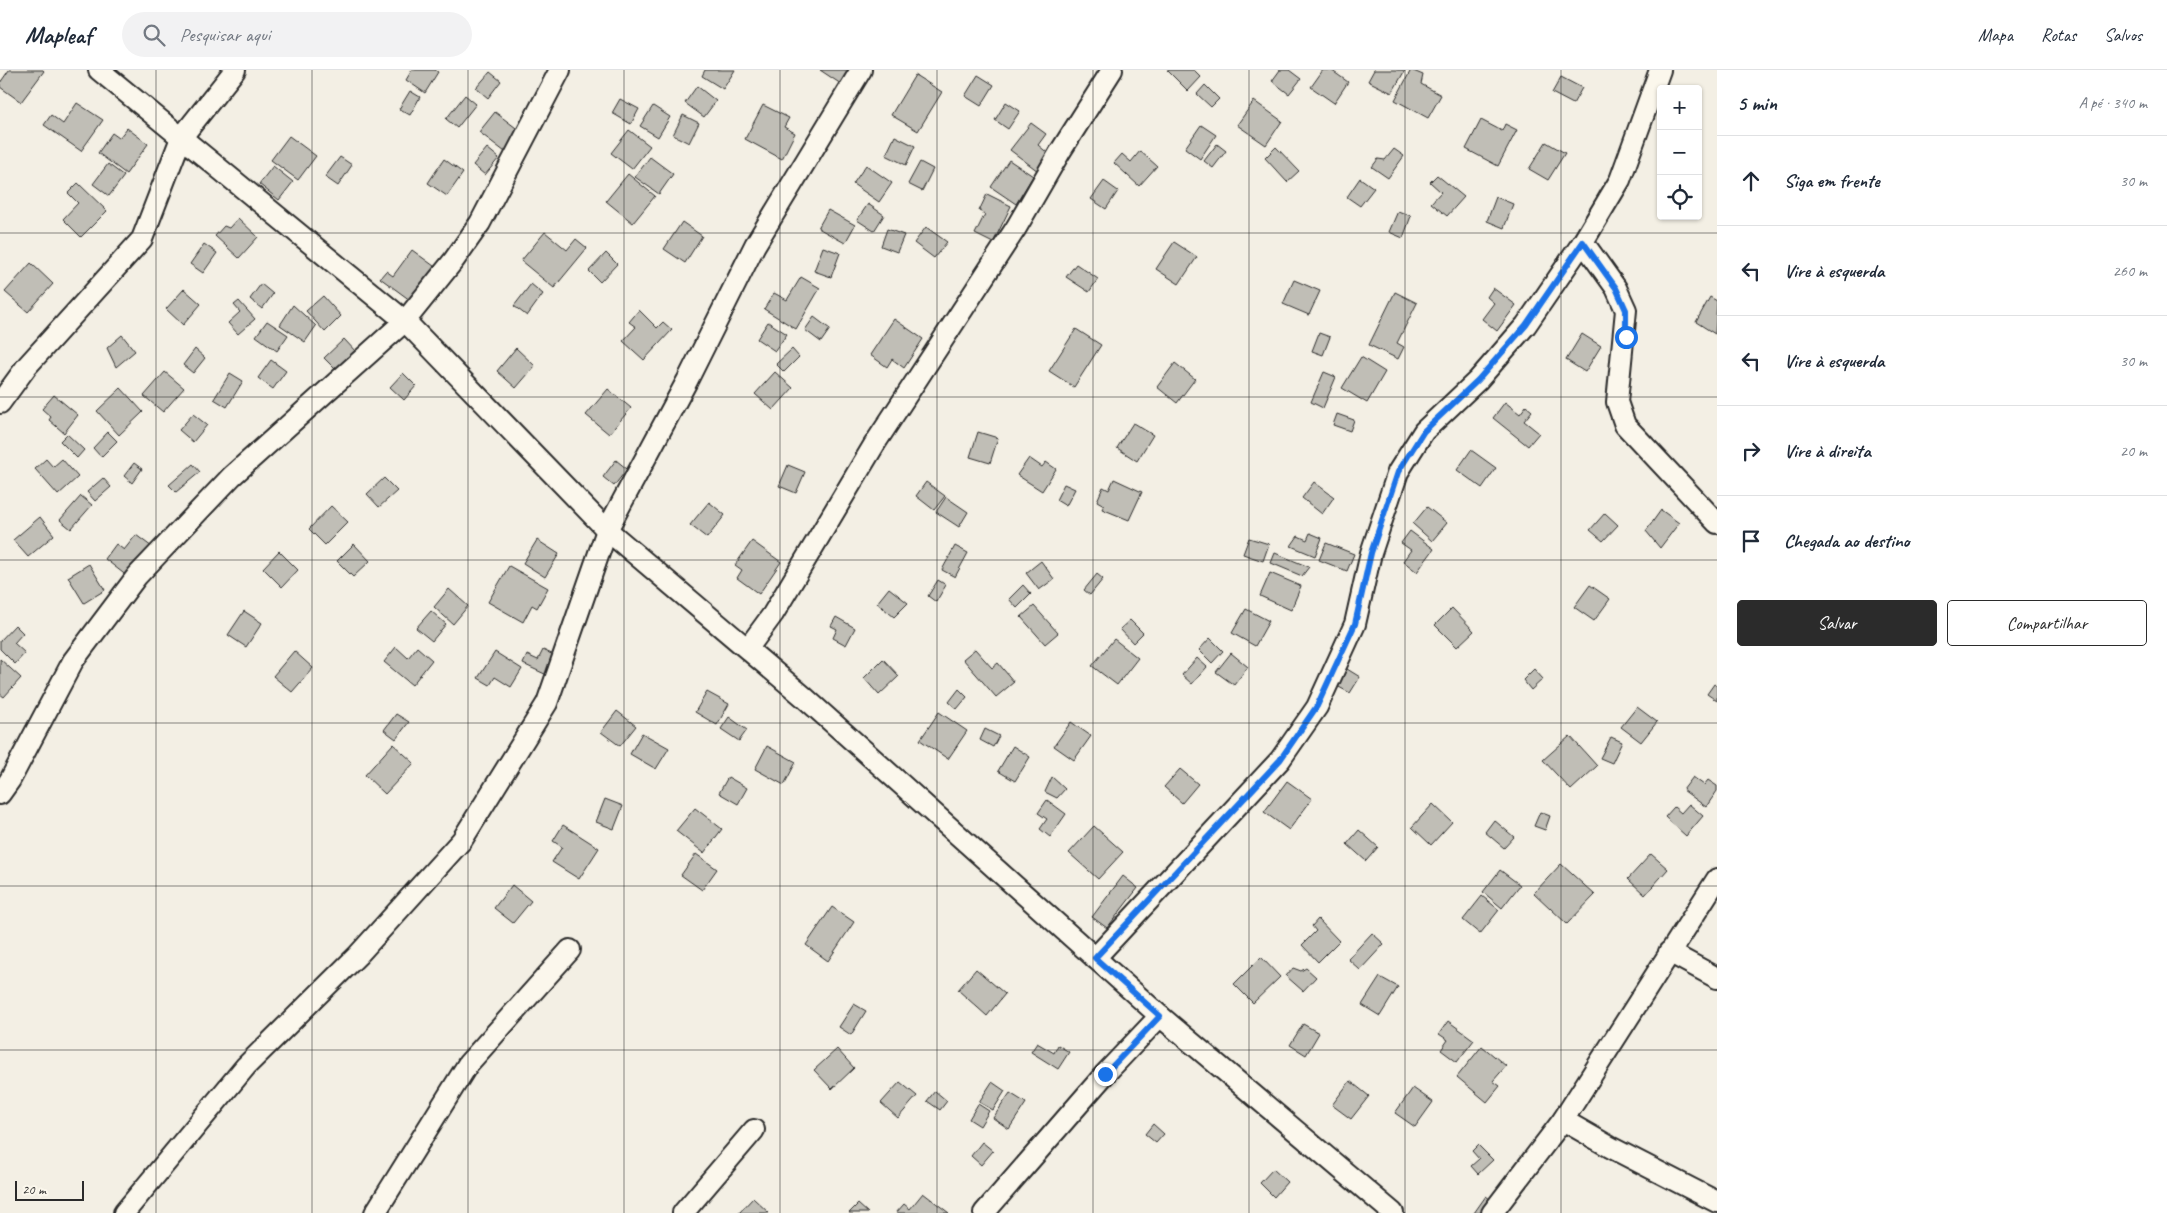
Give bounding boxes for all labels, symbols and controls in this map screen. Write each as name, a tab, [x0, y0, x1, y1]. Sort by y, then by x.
search box	[122, 12, 472, 57]
text: Mapleaf	[25, 20, 92, 50]
icon: search	[140, 21, 168, 49]
text: Pesquisar aqui	[180, 23, 270, 47]
text: Mapa	[1978, 24, 2013, 46]
text: Rotas	[2041, 24, 2076, 46]
text: Salvos	[2104, 24, 2142, 46]
map controls	[1657, 85, 1702, 220]
button: +	[1657, 85, 1702, 130]
text: 5 min	[1737, 90, 1777, 116]
text: A pé · 340 m	[2079, 93, 2147, 113]
button: −	[1657, 130, 1702, 175]
icon: ahead	[1737, 167, 1765, 195]
text: Siga em frente	[1784, 169, 1880, 193]
text: 30 m	[2120, 171, 2147, 191]
button: locate	[1657, 175, 1702, 220]
icon: left	[1737, 257, 1765, 285]
text: Vire à esquerda	[1784, 259, 1884, 283]
text: 260 m	[2113, 261, 2147, 281]
route start	[1615, 326, 1638, 349]
icon: left	[1737, 347, 1765, 375]
text: Vire à esquerda	[1784, 349, 1884, 373]
text: 30 m	[2120, 351, 2147, 371]
icon: right	[1737, 437, 1765, 465]
text: Vire à direita	[1784, 439, 1871, 463]
text: 20 m	[2120, 441, 2147, 461]
icon: arrive	[1737, 527, 1765, 555]
text: Chegada ao destino	[1784, 529, 1910, 553]
button: Salvar	[1737, 600, 1937, 646]
button: Compartilhar	[1947, 600, 2147, 646]
route end	[1094, 1063, 1117, 1086]
scale bar	[15, 1178, 84, 1201]
text: 20 m	[22, 1181, 46, 1198]

